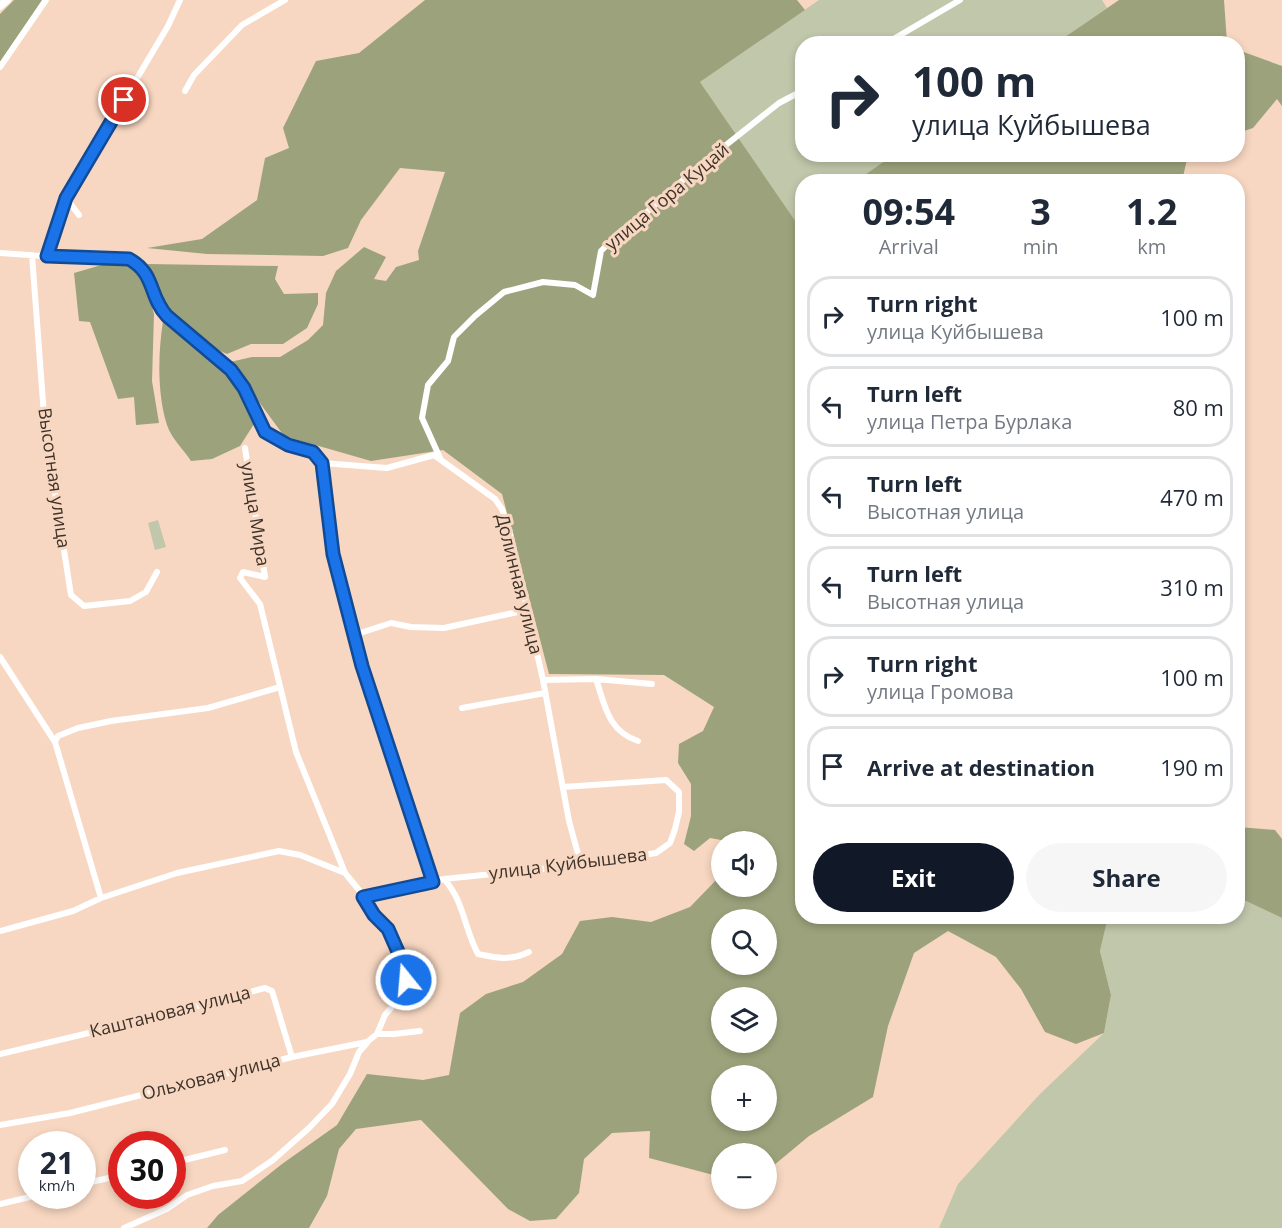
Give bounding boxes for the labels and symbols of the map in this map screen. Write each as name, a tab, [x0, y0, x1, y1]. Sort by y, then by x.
pin	[98, 74, 149, 125]
street label: улица Гора Куцай	[599, 137, 734, 255]
street label: Высотная улица	[33, 406, 77, 550]
street label: улица Мира	[236, 460, 276, 568]
street label: Долинная улица	[491, 511, 549, 657]
street label: улица Куйбышева	[487, 841, 648, 885]
position arrow	[374, 948, 438, 1012]
street label: Каштановая улица	[87, 979, 253, 1043]
street label: Ольховая улица	[139, 1047, 283, 1105]
speed limit sign: 30	[108, 1131, 186, 1209]

